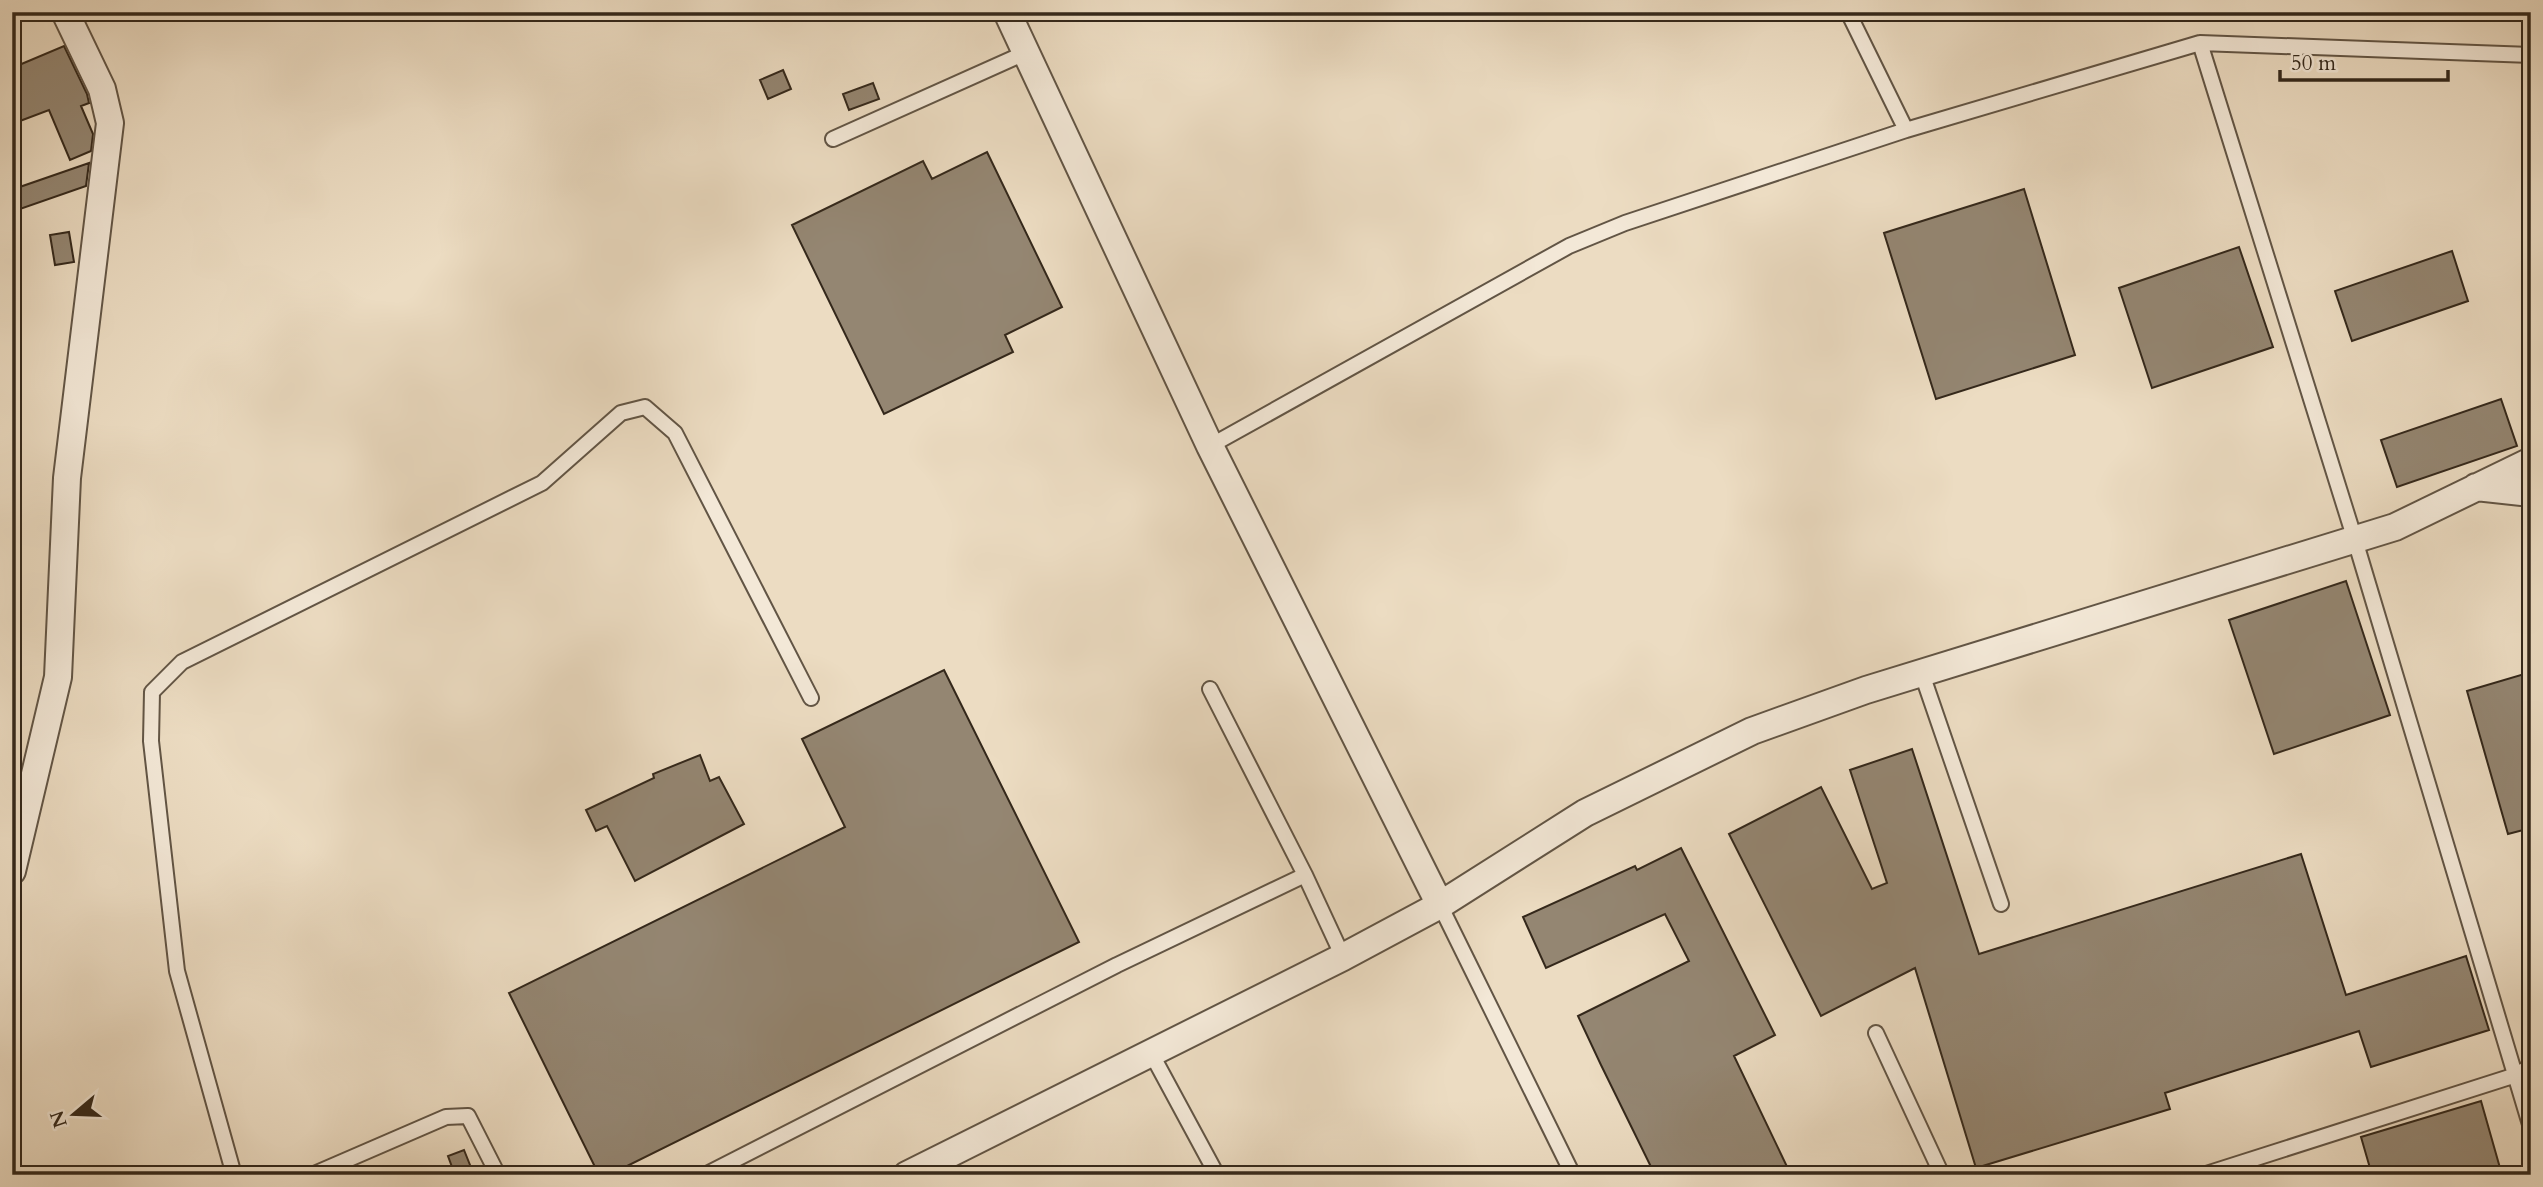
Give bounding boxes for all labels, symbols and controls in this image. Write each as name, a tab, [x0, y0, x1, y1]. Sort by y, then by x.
scale bar	[2280, 38, 2448, 82]
text: 50 m	[2291, 49, 2336, 78]
north arrow	[38, 1078, 108, 1148]
text: N	[44, 1107, 74, 1131]

